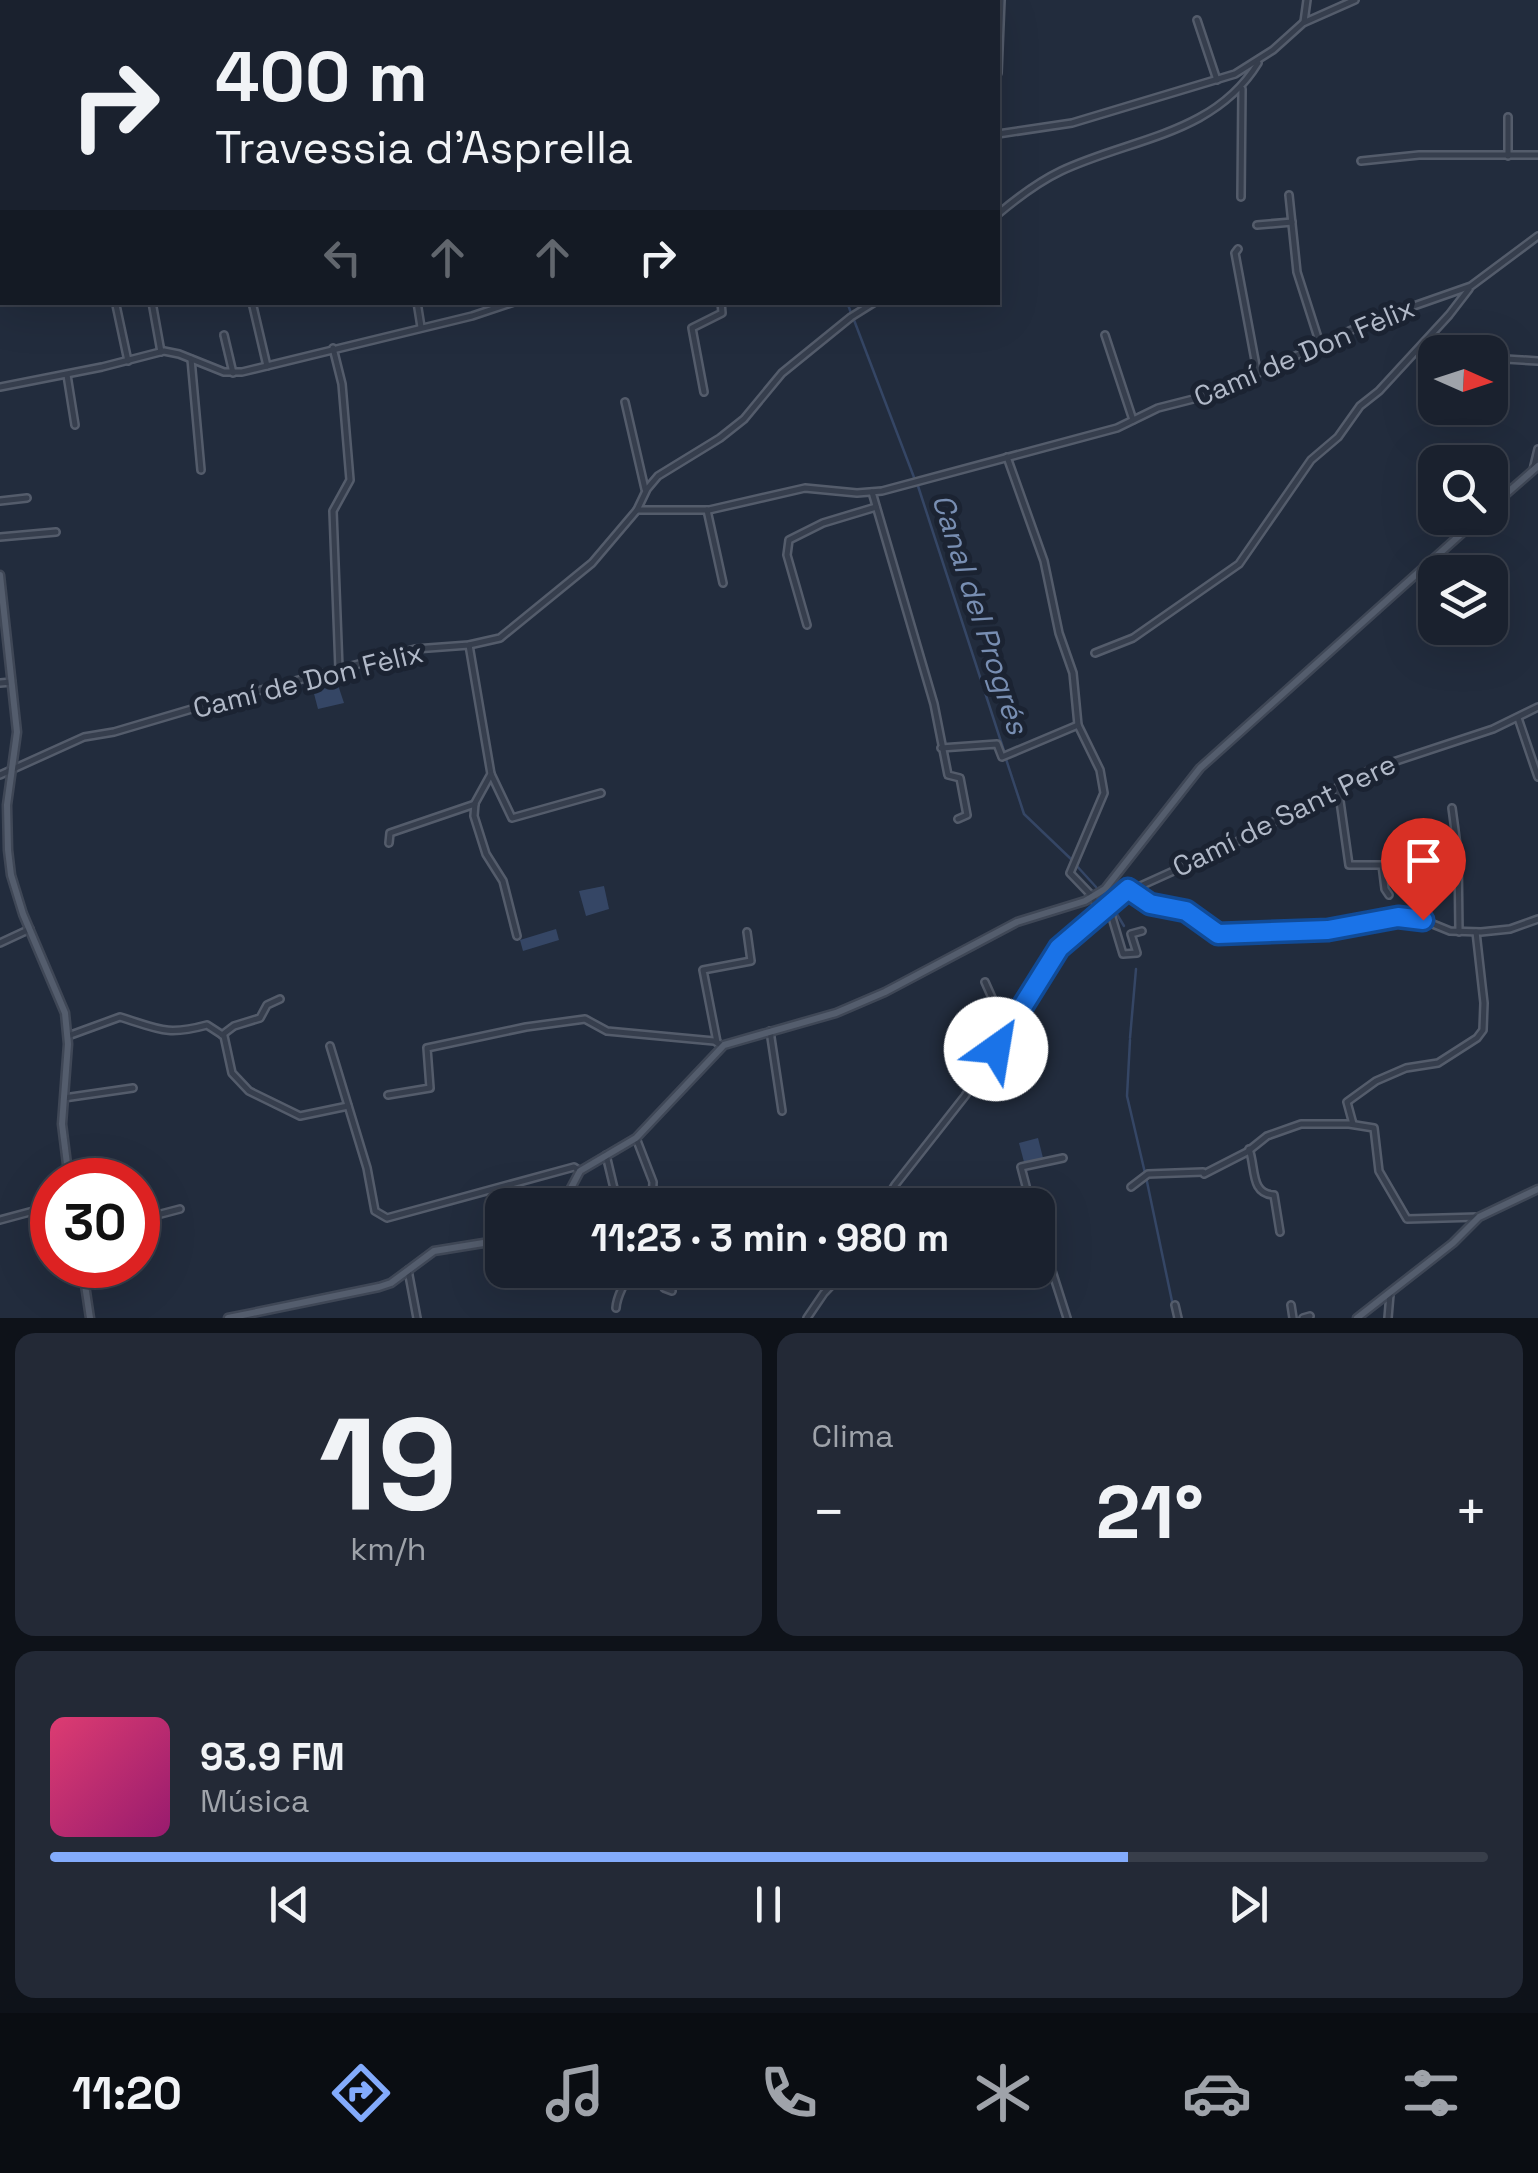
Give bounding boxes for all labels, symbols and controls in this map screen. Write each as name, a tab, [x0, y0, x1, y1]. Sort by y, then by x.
text: 400 m	[215, 32, 428, 121]
icon: right	[50, 40, 180, 170]
text: Travessia d'Asprella	[215, 119, 633, 176]
icon: left	[315, 230, 370, 285]
icon: ahead	[420, 230, 475, 285]
icon: ahead	[525, 230, 580, 285]
icon: right	[630, 230, 685, 285]
street label: Camí de Don Fèlix	[1188, 289, 1420, 415]
north arrow	[1418, 335, 1508, 425]
map controls	[1418, 335, 1508, 645]
button: search	[1418, 445, 1508, 535]
water label: Canal del Progrés	[923, 489, 1038, 740]
button: layers	[1418, 555, 1508, 645]
street label: Camí de Don Fèlix	[189, 634, 427, 726]
street label: Camí de Sant Pere	[1167, 745, 1401, 885]
pin	[1381, 818, 1466, 921]
icon: arrive	[1396, 833, 1451, 888]
position arrow	[944, 997, 1048, 1101]
speed limit sign: 30	[30, 1158, 160, 1288]
text: 11:23 · 3 min · 980 m	[591, 1214, 949, 1262]
text: 19	[319, 1381, 458, 1547]
text: Clima	[812, 1416, 894, 1456]
text: 21°	[1096, 1464, 1204, 1560]
text: −	[812, 1477, 846, 1547]
text: +	[1454, 1477, 1488, 1547]
text: km/h	[350, 1529, 426, 1569]
text: 93.9 FM	[200, 1733, 345, 1781]
text: Música	[200, 1781, 310, 1821]
icon: previous	[262, 1877, 317, 1932]
icon: pause	[741, 1877, 796, 1932]
icon: next	[1221, 1877, 1276, 1932]
icon: directions	[326, 2058, 396, 2128]
icon: music	[540, 2058, 610, 2128]
icon: phone	[754, 2058, 824, 2128]
icon: climate	[968, 2058, 1038, 2128]
icon: car	[1182, 2058, 1252, 2128]
icon: filters	[1396, 2058, 1466, 2128]
text: 11:20	[72, 2065, 182, 2122]

